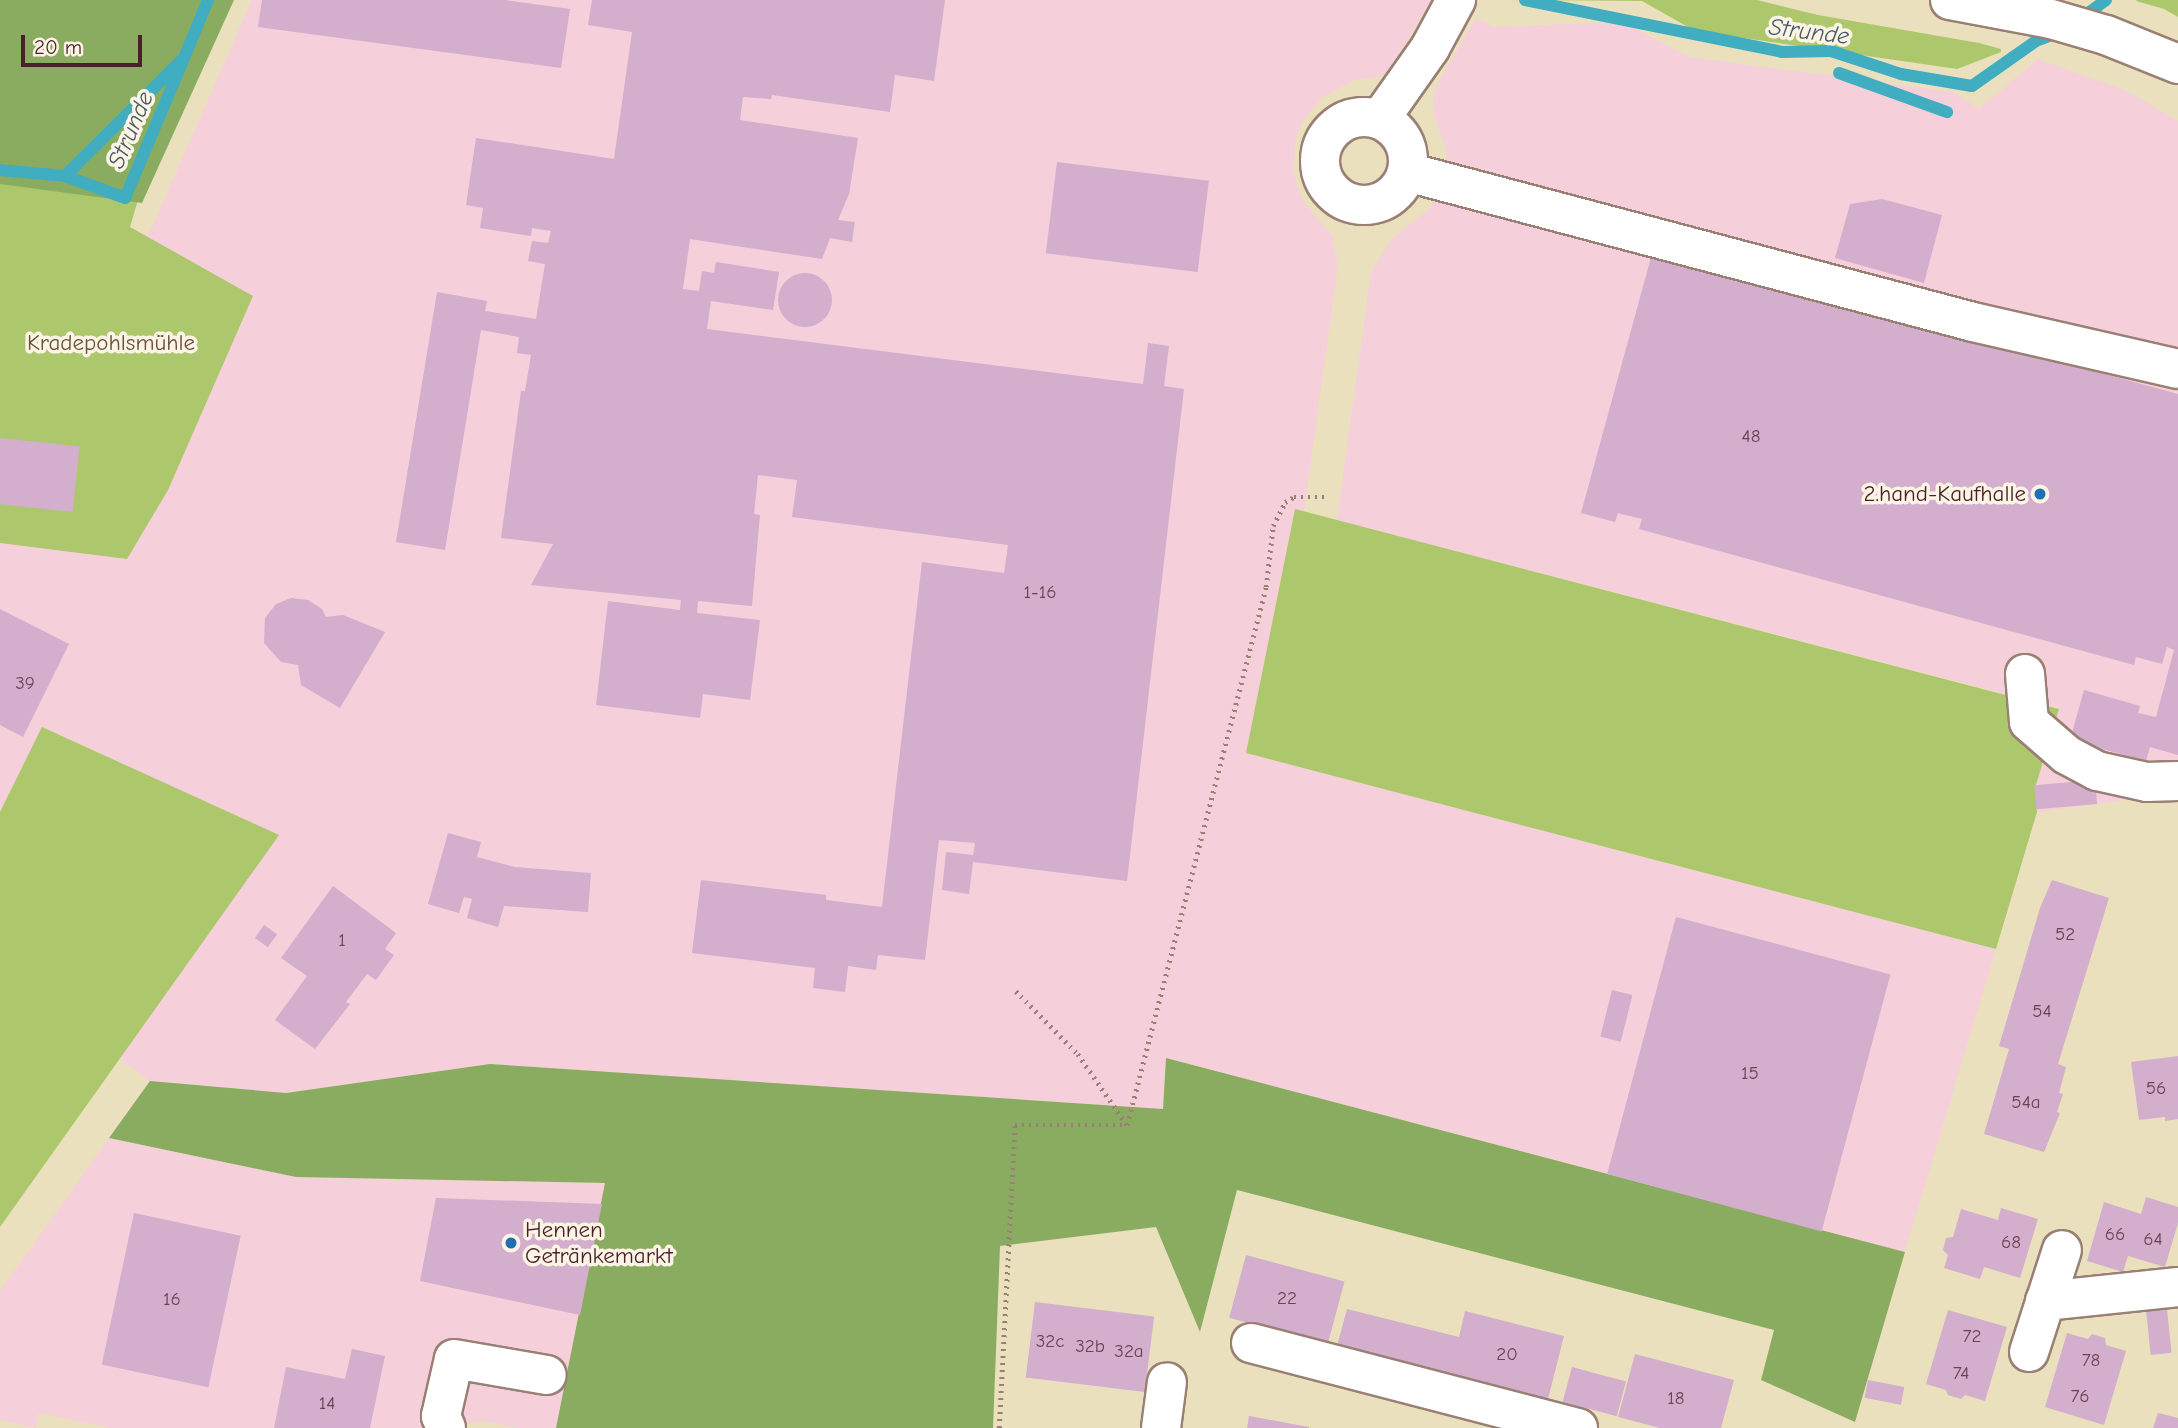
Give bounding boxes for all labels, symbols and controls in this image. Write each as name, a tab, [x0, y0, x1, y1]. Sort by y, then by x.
water label: Strunde	[1767, 13, 1851, 51]
scale bar	[24, 21, 145, 65]
text: 20 m	[34, 35, 82, 59]
water label: Strunde	[102, 87, 160, 173]
park label: Kradepohlsmühle	[27, 329, 195, 357]
house number: 48	[1742, 426, 1760, 448]
place label: 2.hand-Kaufhalle	[1863, 480, 2026, 508]
marker: 2.hand-Kaufhalle	[2032, 486, 2048, 502]
house number: 1-16	[1024, 582, 1056, 604]
house number: 39	[15, 673, 35, 695]
house number: 52	[2055, 924, 2075, 946]
house number: 1	[338, 930, 346, 952]
house number: 54	[2032, 1001, 2052, 1023]
house number: 15	[1741, 1063, 1759, 1085]
house number: 56	[2146, 1078, 2166, 1100]
house number: 54a	[2011, 1092, 2041, 1114]
place label: Hennen Getränkemarkt	[525, 1216, 672, 1270]
house number: 66	[2105, 1224, 2125, 1246]
house number: 64	[2143, 1229, 2163, 1251]
house number: 68	[2001, 1232, 2021, 1254]
marker: Hennen Getränkemarkt	[503, 1235, 519, 1251]
house number: 22	[1277, 1288, 1297, 1310]
house number: 16	[163, 1289, 181, 1311]
house number: 72	[1963, 1326, 1981, 1348]
house number: 32c	[1036, 1331, 1064, 1353]
house number: 32b	[1075, 1336, 1105, 1358]
house number: 32a	[1114, 1341, 1144, 1363]
house number: 20	[1496, 1344, 1518, 1366]
house number: 78	[2082, 1350, 2100, 1372]
house number: 74	[1953, 1363, 1969, 1385]
house number: 76	[2070, 1386, 2090, 1408]
house number: 18	[1667, 1388, 1685, 1410]
house number: 14	[319, 1393, 335, 1415]

